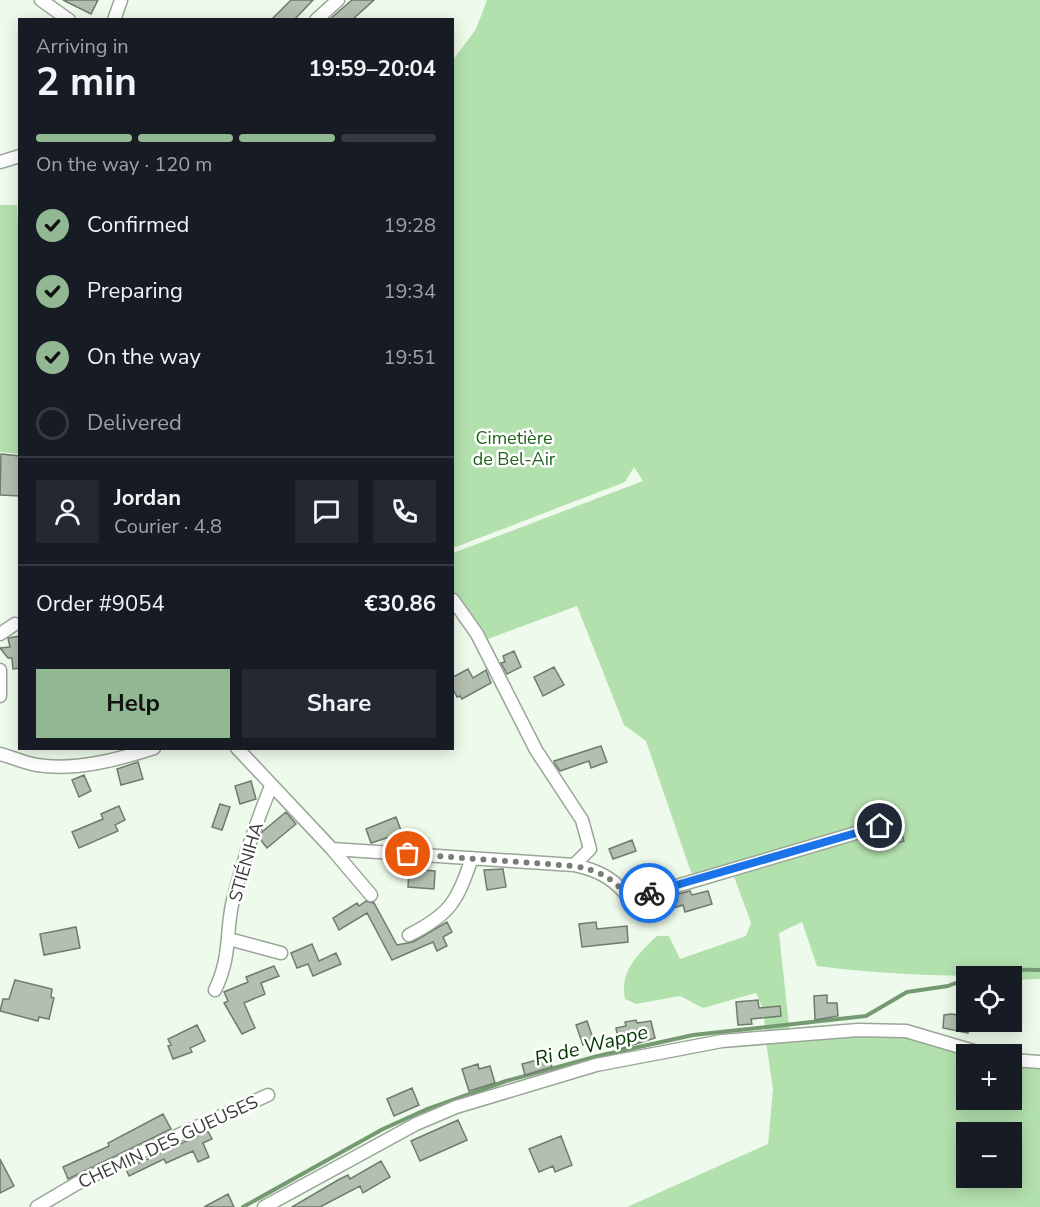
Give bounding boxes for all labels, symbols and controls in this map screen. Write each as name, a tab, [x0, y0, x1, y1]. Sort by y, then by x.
text: Arriving in	[36, 33, 129, 60]
text: 19:59–20:04	[308, 54, 436, 84]
text: 2 min	[36, 56, 137, 109]
text: On the way · 120 m	[36, 151, 212, 178]
icon: check	[36, 209, 69, 242]
text: Confirmed	[87, 210, 189, 240]
text: 19:28	[383, 212, 436, 239]
icon: check	[36, 275, 69, 308]
text: Preparing	[87, 276, 183, 306]
text: 19:34	[383, 278, 436, 305]
icon: check	[36, 341, 69, 374]
text: On the way	[87, 342, 201, 372]
text: 19:51	[383, 344, 436, 371]
text: Delivered	[87, 408, 182, 438]
park label: Cimetière de Bel-Air	[473, 426, 556, 471]
button: person	[36, 480, 99, 543]
button: chat	[295, 480, 358, 543]
button: phone	[373, 480, 436, 543]
text: Jordan	[114, 483, 181, 513]
text: Courier · 4.8	[114, 513, 222, 540]
text: Order #9054	[36, 589, 165, 619]
text: €30.86	[365, 589, 436, 619]
button: Help	[36, 669, 230, 738]
button: Share	[242, 669, 436, 738]
pin	[854, 800, 905, 851]
icon: home	[863, 809, 896, 842]
street label: STIÉNIHA	[223, 820, 269, 904]
pin	[382, 828, 433, 879]
icon: bag	[391, 837, 424, 870]
courier	[619, 863, 679, 923]
icon: bike	[633, 877, 666, 910]
map controls	[956, 966, 1022, 1188]
button: locate	[956, 966, 1022, 1032]
water label: Ri de Wappe	[532, 1018, 651, 1073]
button: +	[956, 1044, 1022, 1110]
street label: CHEMIN DES GUEUSES	[74, 1090, 262, 1194]
button: −	[956, 1122, 1022, 1188]

